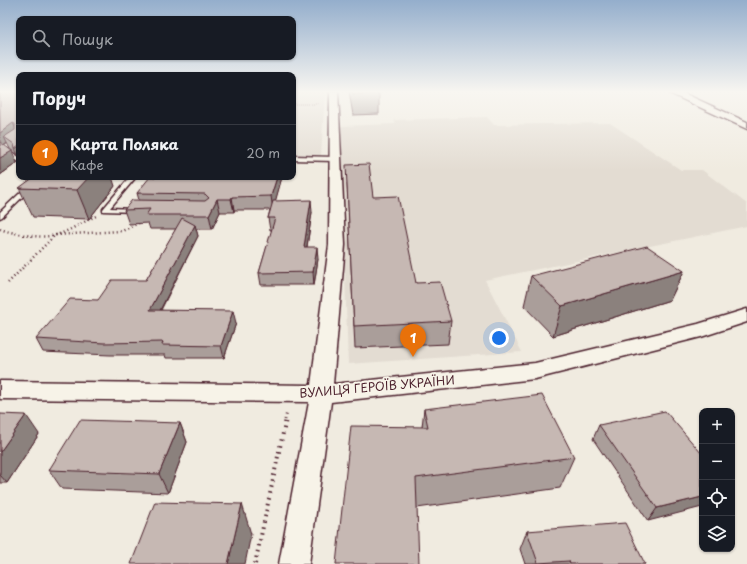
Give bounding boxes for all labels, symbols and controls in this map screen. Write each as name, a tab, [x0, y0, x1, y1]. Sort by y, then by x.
search box	[16, 16, 296, 60]
icon: search	[30, 27, 52, 49]
text: Пошук	[62, 27, 113, 50]
text: Поруч	[32, 85, 86, 111]
text: Карта Поляка	[70, 132, 179, 155]
text: 1	[42, 143, 48, 162]
text: 20 m	[246, 143, 280, 162]
text: Кафе	[70, 155, 103, 174]
pin: 1	[400, 324, 426, 357]
your location	[489, 328, 509, 348]
street label: ВУЛИЦЯ ГЕРОЇВ УКРАЇНИ	[299, 370, 455, 402]
map controls	[699, 408, 735, 552]
button: +	[699, 408, 735, 444]
button: −	[699, 444, 735, 480]
button: locate	[699, 480, 735, 516]
button: layers	[699, 516, 735, 552]

